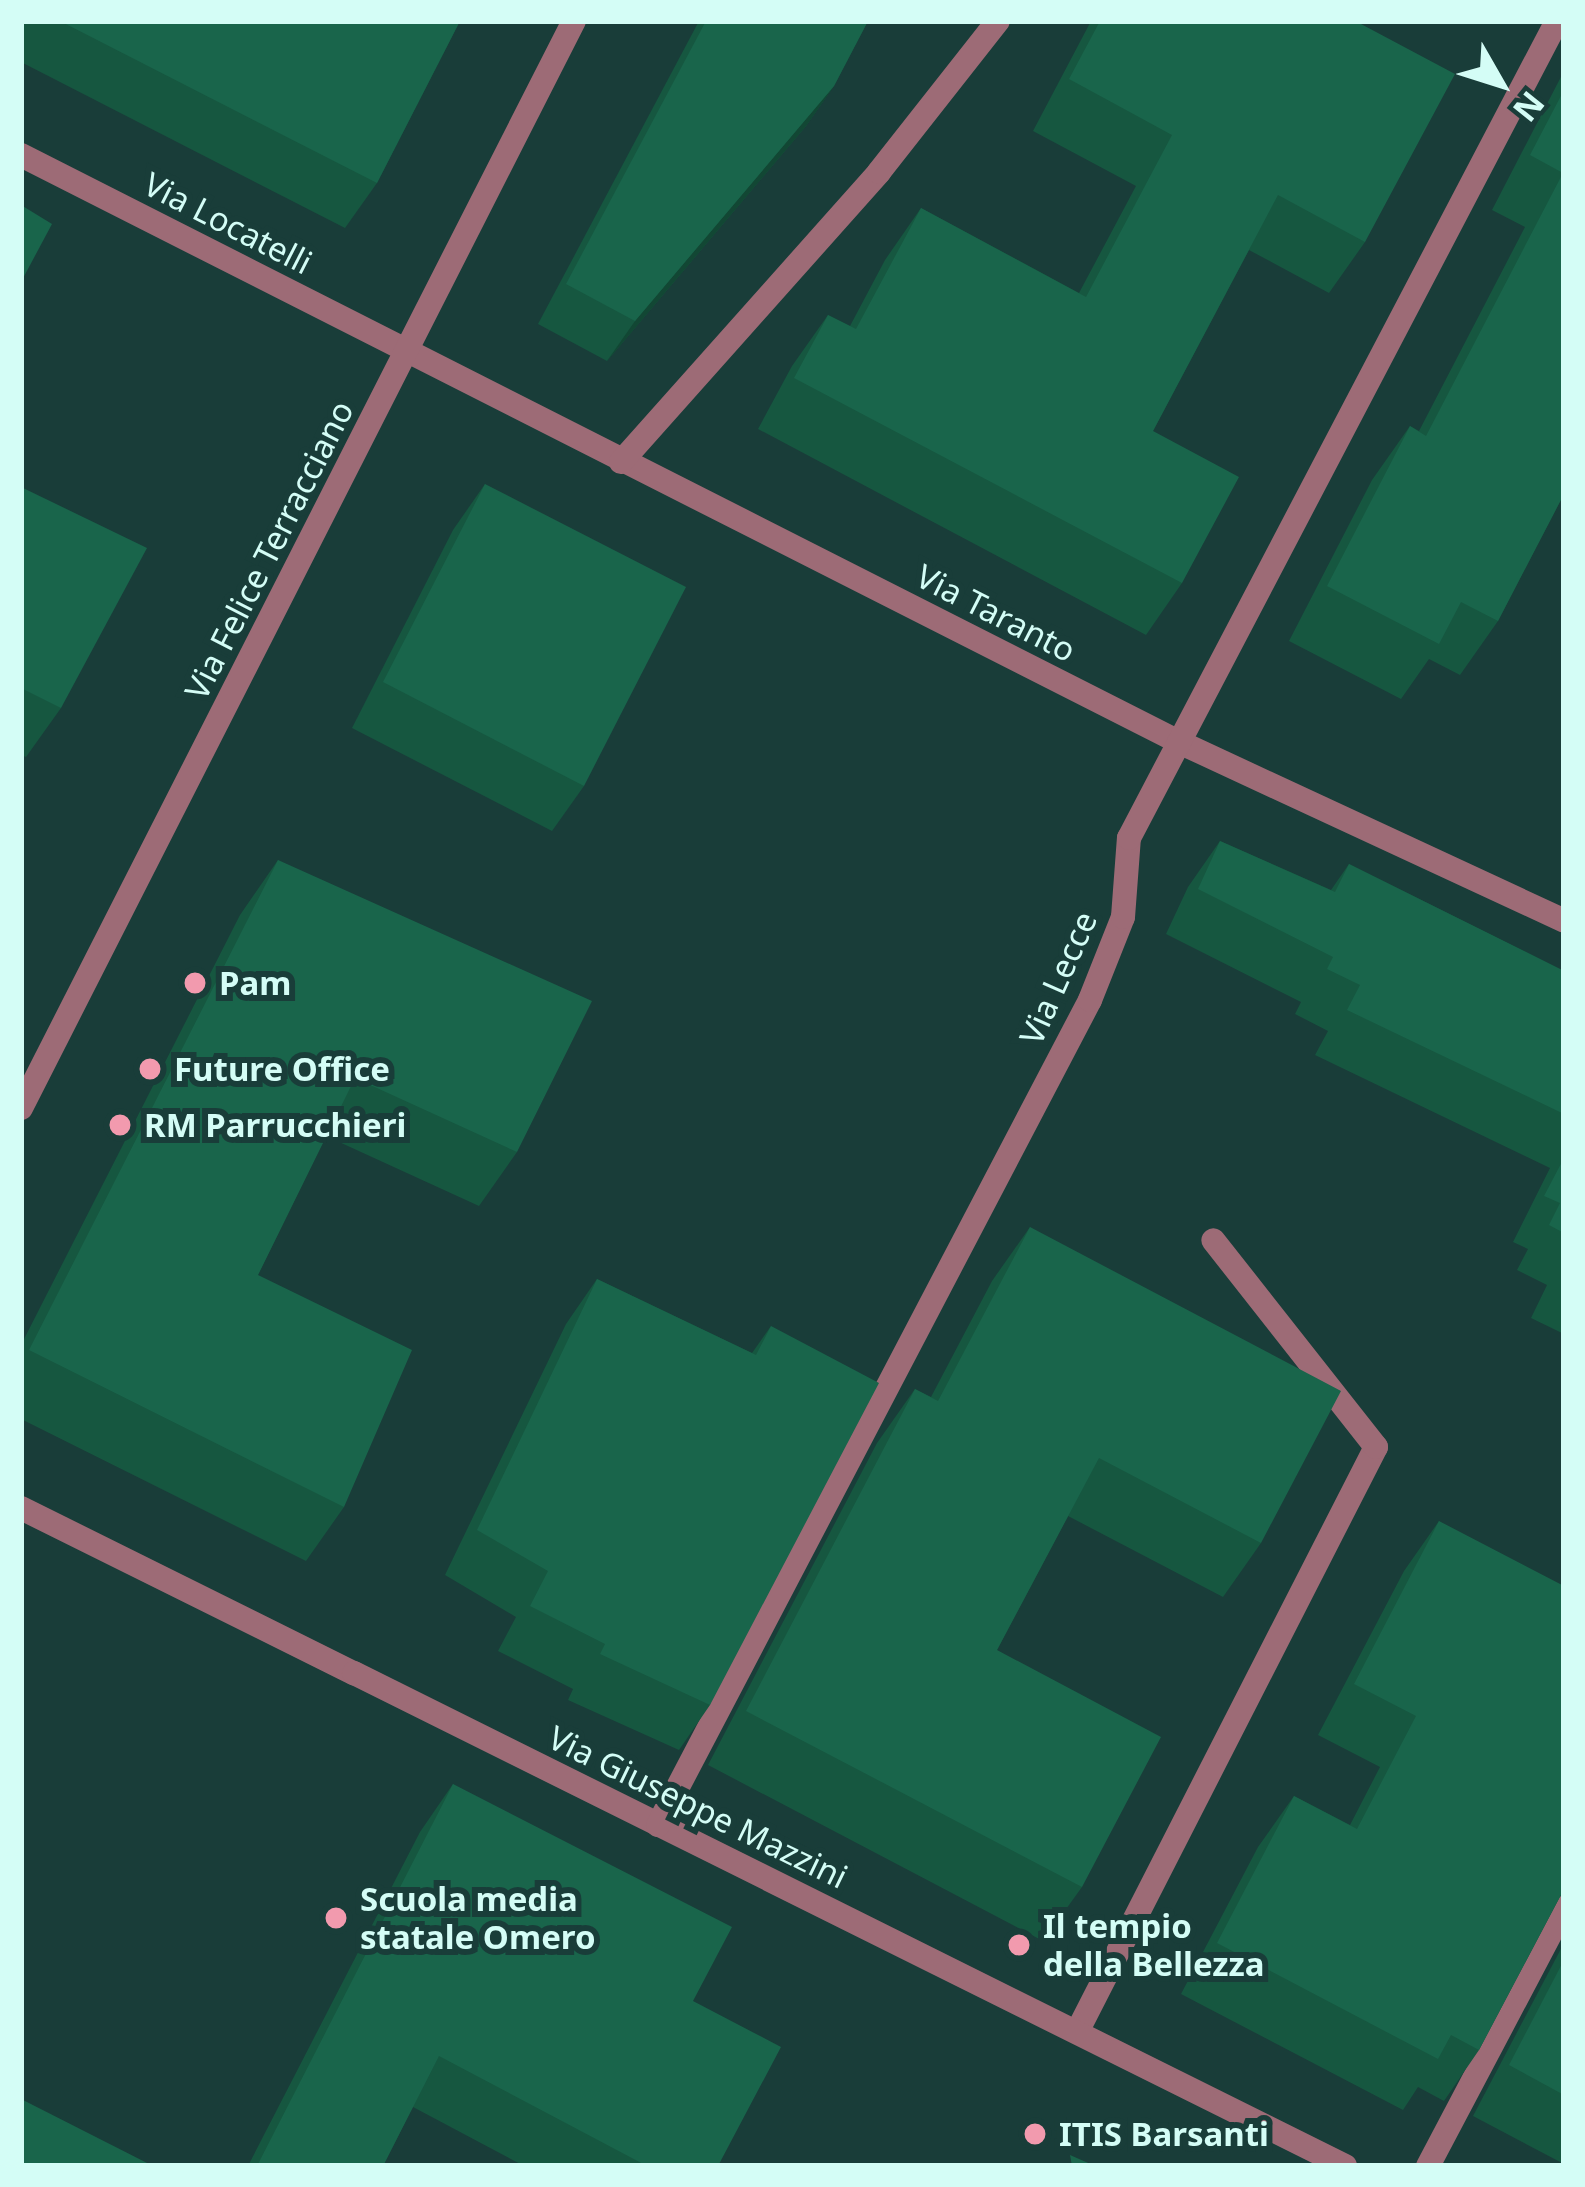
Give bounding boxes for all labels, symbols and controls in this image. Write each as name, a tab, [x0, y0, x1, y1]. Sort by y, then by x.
north arrow	[1441, 24, 1561, 144]
text: N	[1503, 82, 1555, 132]
street label: Via Locatelli	[137, 164, 319, 282]
street label: Via Felice Terracciano	[176, 394, 362, 706]
street label: Via Taranto	[910, 556, 1082, 670]
street label: Via Lecce	[1011, 905, 1105, 1051]
place label: Pam	[219, 963, 291, 1003]
marker: Pam	[182, 970, 208, 996]
place label: Future Office	[174, 1049, 390, 1089]
marker: Future Office	[137, 1056, 163, 1082]
place label: RM Parrucchieri	[144, 1105, 406, 1145]
marker: RM Parrucchieri	[107, 1112, 133, 1138]
street label: Via Giuseppe Mazzini	[542, 1717, 854, 1897]
place label: Scuola media statale Omero	[360, 1879, 596, 1957]
marker: Scuola media statale Omero	[323, 1905, 349, 1931]
place label: Il tempio della Bellezza	[1043, 1906, 1265, 1984]
marker: Il tempio della Bellezza	[1006, 1932, 1032, 1958]
place label: ITIS Barsanti	[1059, 2114, 1269, 2154]
marker: ITIS Barsanti	[1022, 2121, 1048, 2147]

